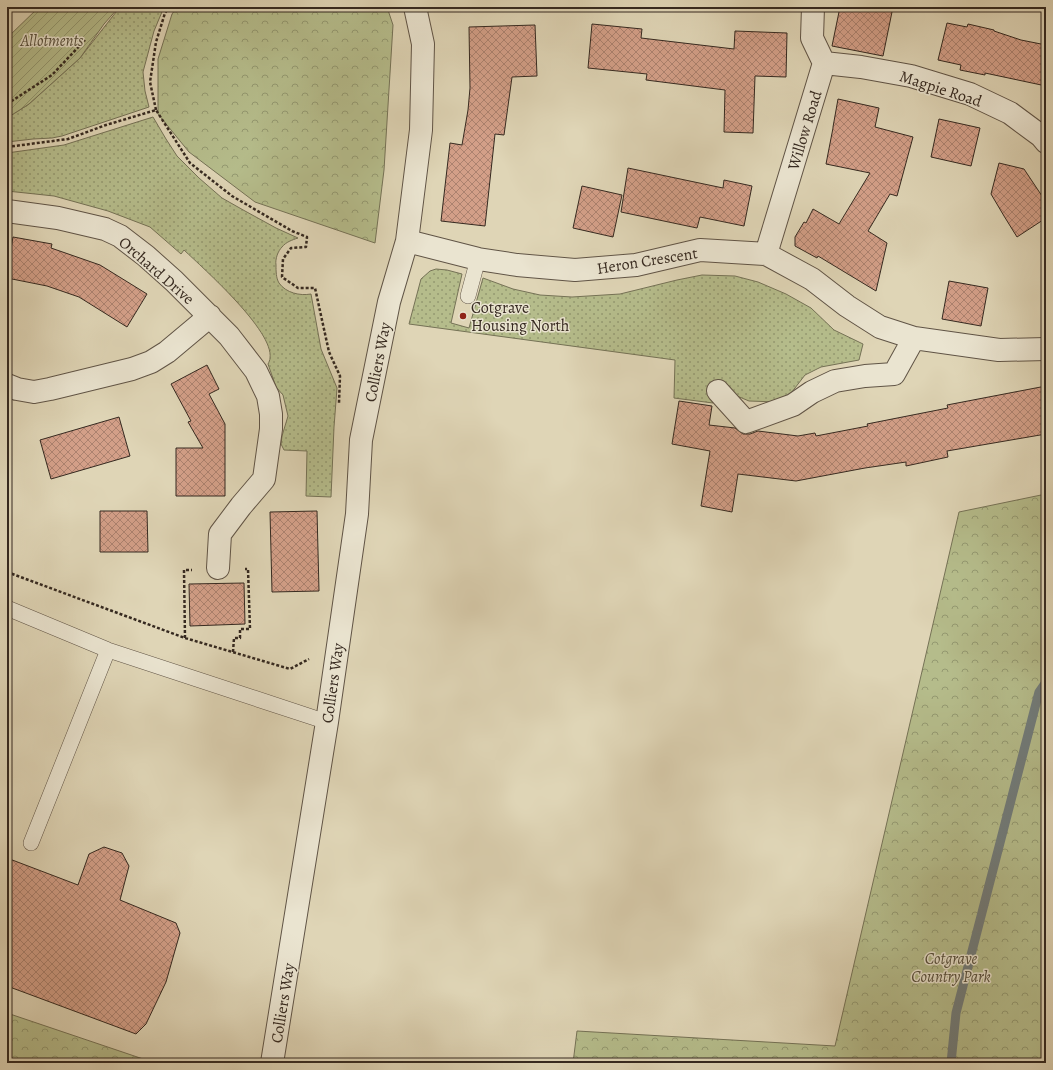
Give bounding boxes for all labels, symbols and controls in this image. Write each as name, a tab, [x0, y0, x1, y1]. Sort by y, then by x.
park label: Allotments	[19, 30, 84, 52]
street label: Magpie Road	[897, 65, 985, 113]
street label: Willow Road	[782, 87, 828, 174]
street label: Orchard Drive	[114, 232, 199, 310]
street label: Heron Crescent	[595, 242, 699, 280]
place label: Cotgrave Housing North	[471, 297, 570, 337]
marker: Cotgrave Housing North	[458, 311, 468, 321]
street label: Colliers Way	[359, 320, 397, 404]
street label: Colliers Way	[316, 641, 350, 725]
park label: Cotgrave Country Park	[911, 948, 991, 988]
street label: Colliers Way	[266, 961, 300, 1045]

